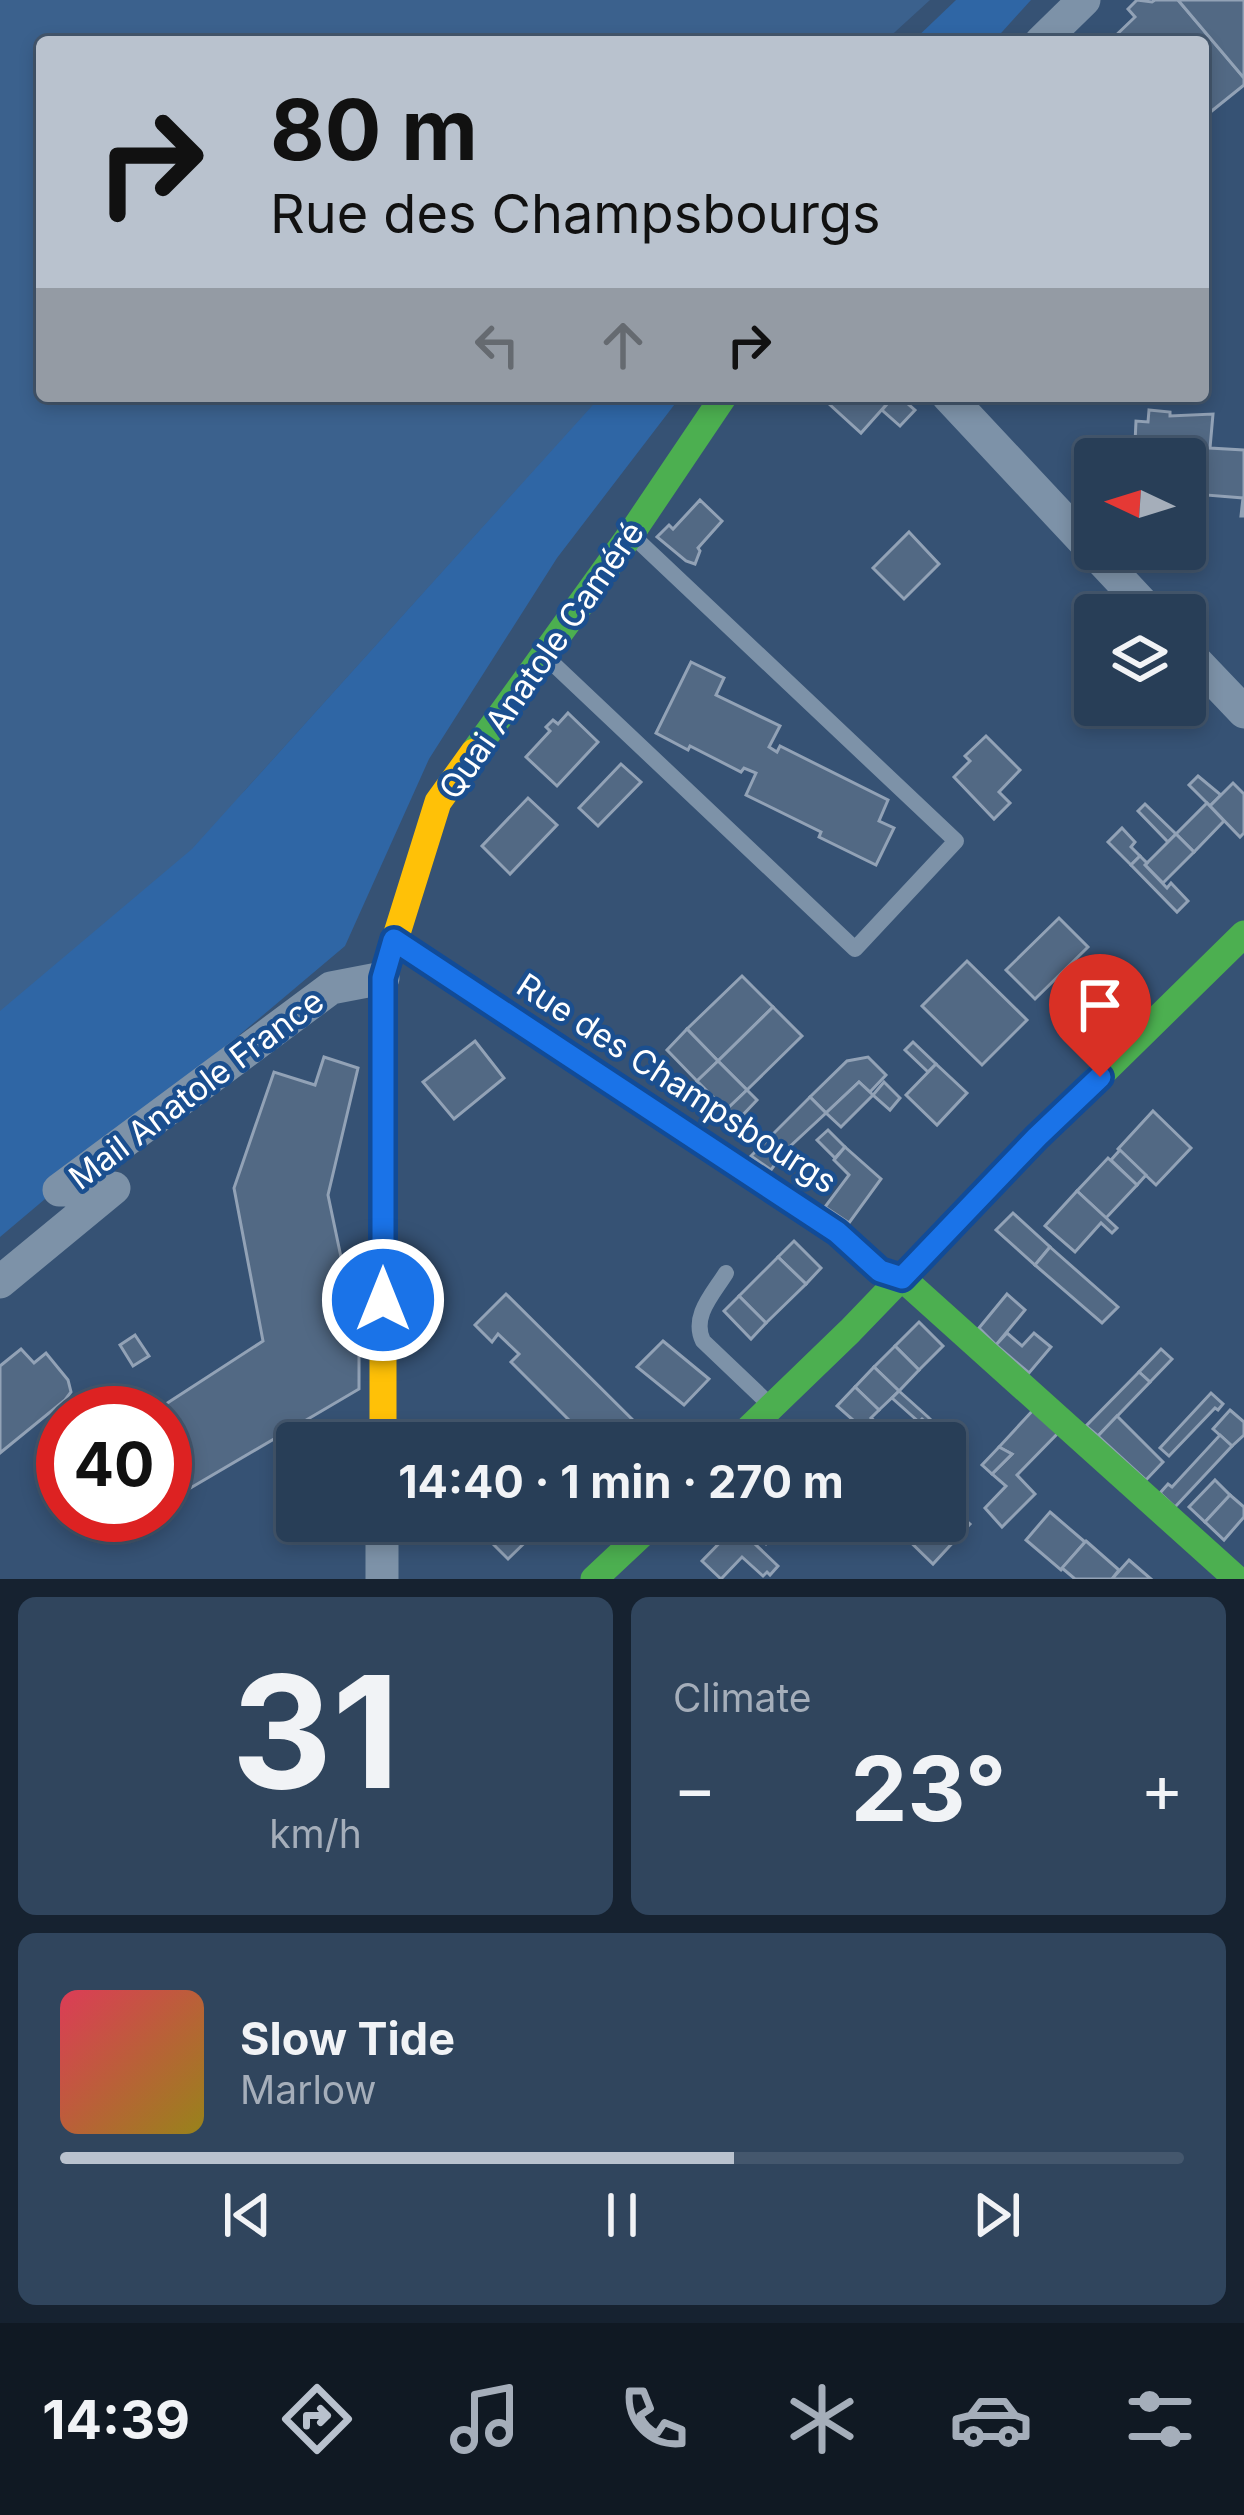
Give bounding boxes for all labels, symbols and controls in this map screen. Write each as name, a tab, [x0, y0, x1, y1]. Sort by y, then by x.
text: 80 m	[270, 79, 478, 180]
icon: right	[72, 84, 228, 240]
text: Rue des Champsbourgs	[270, 181, 881, 246]
icon: left	[464, 312, 530, 378]
icon: ahead	[590, 312, 656, 378]
icon: right	[716, 312, 782, 378]
north arrow	[1074, 438, 1206, 570]
map controls	[1074, 438, 1206, 726]
street label: Quai Anatole Caméré	[430, 513, 652, 807]
button: layers	[1074, 594, 1206, 726]
pin	[1049, 954, 1151, 1077]
street label: Rue des Champsbourgs	[510, 965, 844, 1201]
icon: arrive	[1067, 972, 1133, 1038]
street label: Mail Anatole France	[61, 980, 331, 1198]
position arrow	[320, 1237, 446, 1363]
speed limit sign: 40	[36, 1386, 192, 1542]
text: 14:40 · 1 min · 270 m	[398, 1454, 844, 1509]
text: 31	[232, 1637, 399, 1826]
text: Climate	[673, 1674, 812, 1721]
text: 23°	[851, 1734, 1006, 1843]
text: −	[673, 1748, 717, 1828]
text: +	[1140, 1748, 1184, 1828]
text: km/h	[269, 1810, 362, 1857]
text: Slow Tide	[240, 2011, 455, 2066]
text: Marlow	[240, 2066, 376, 2113]
icon: previous	[214, 2182, 280, 2248]
icon: pause	[589, 2182, 655, 2248]
icon: next	[964, 2182, 1030, 2248]
icon: directions	[275, 2377, 359, 2461]
icon: music	[443, 2377, 527, 2461]
icon: phone	[612, 2377, 696, 2461]
icon: climate	[780, 2377, 864, 2461]
icon: car	[949, 2377, 1033, 2461]
icon: filters	[1118, 2377, 1202, 2461]
text: 14:39	[42, 2387, 190, 2452]

